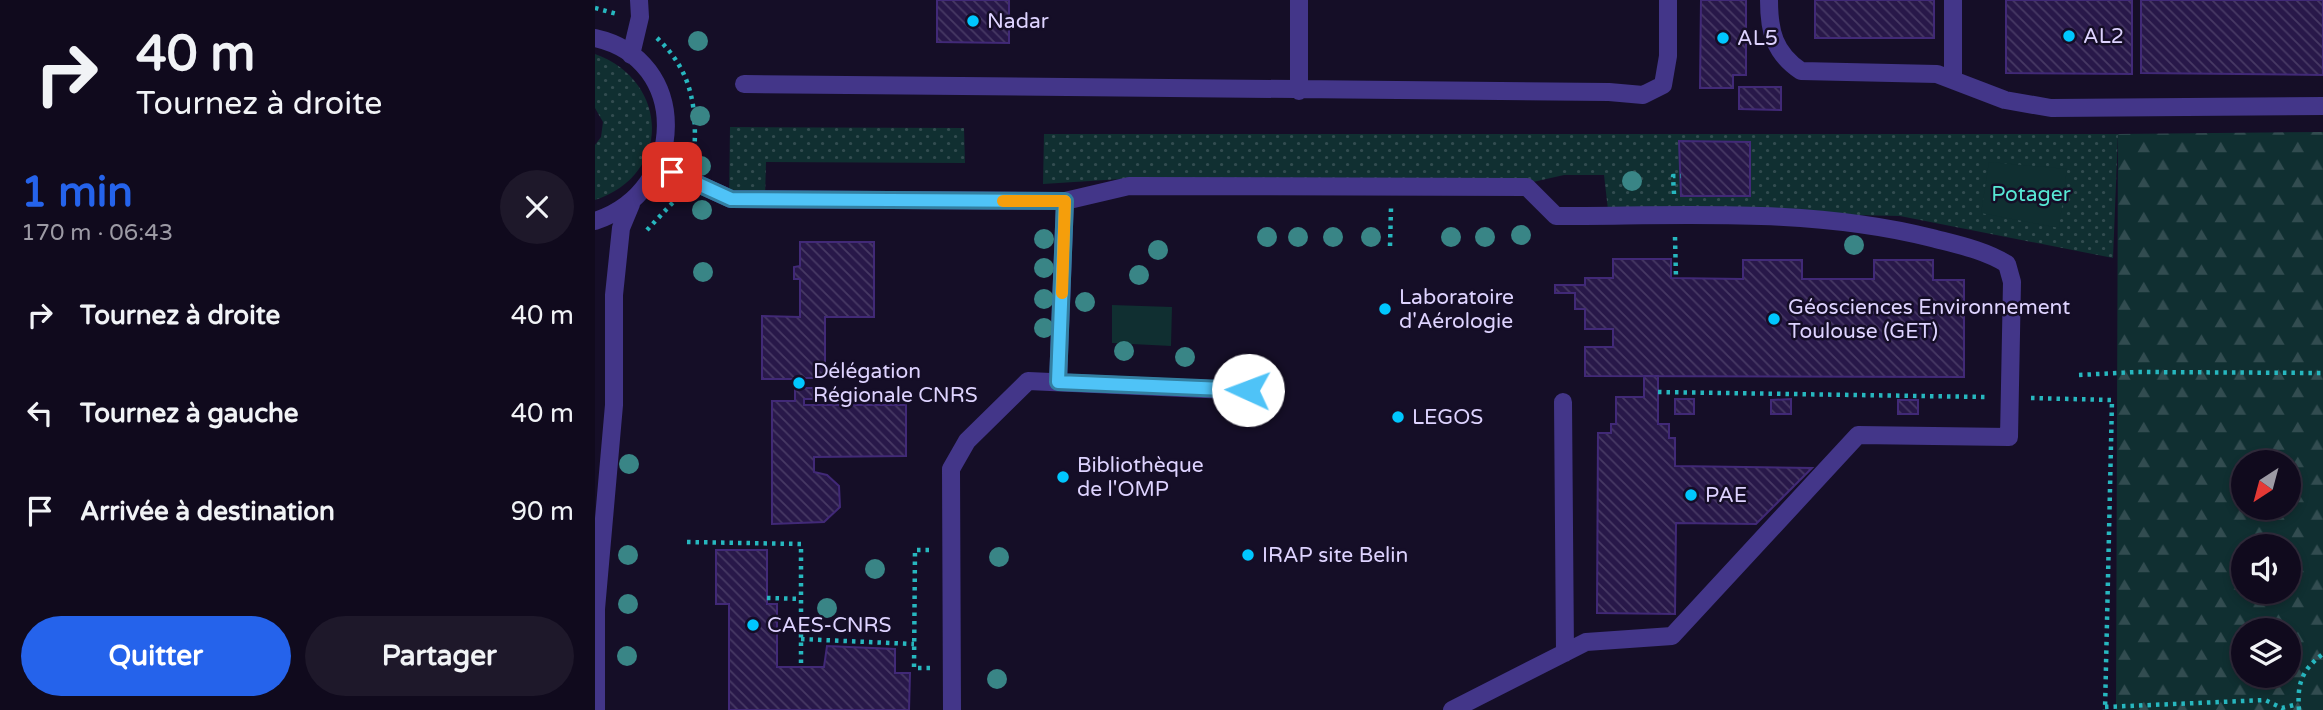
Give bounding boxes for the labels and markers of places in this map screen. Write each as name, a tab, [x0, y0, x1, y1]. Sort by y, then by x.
place label: Nadar	[987, 9, 1049, 34]
marker: Nadar	[965, 13, 981, 29]
place label: AL2	[2083, 24, 2124, 49]
place label: AL5	[1737, 26, 1778, 51]
marker: AL2	[2061, 28, 2077, 44]
marker: AL5	[1715, 30, 1731, 46]
pin	[642, 142, 702, 202]
place label: Laboratoire d'Aérologie	[1399, 285, 1514, 334]
place label: Géosciences Environnement Toulouse (GET)	[1788, 295, 2070, 344]
marker: Laboratoire d'Aérologie	[1377, 301, 1393, 317]
marker: Géosciences Environnement Toulouse (GET)	[1766, 311, 1782, 327]
place label: Délégation Régionale CNRS	[813, 359, 978, 408]
marker: Délégation Régionale CNRS	[791, 375, 807, 391]
place label: LEGOS	[1412, 405, 1483, 430]
marker: LEGOS	[1390, 409, 1406, 425]
place label: Bibliothèque de l'OMP	[1077, 453, 1204, 502]
marker: Bibliothèque de l'OMP	[1055, 469, 1071, 485]
place label: PAE	[1705, 483, 1747, 508]
marker: PAE	[1683, 487, 1699, 503]
place label: IRAP site Belin	[1262, 543, 1408, 568]
marker: IRAP site Belin	[1240, 547, 1256, 563]
place label: CAES-CNRS	[767, 613, 892, 638]
marker: CAES-CNRS	[745, 617, 761, 633]

